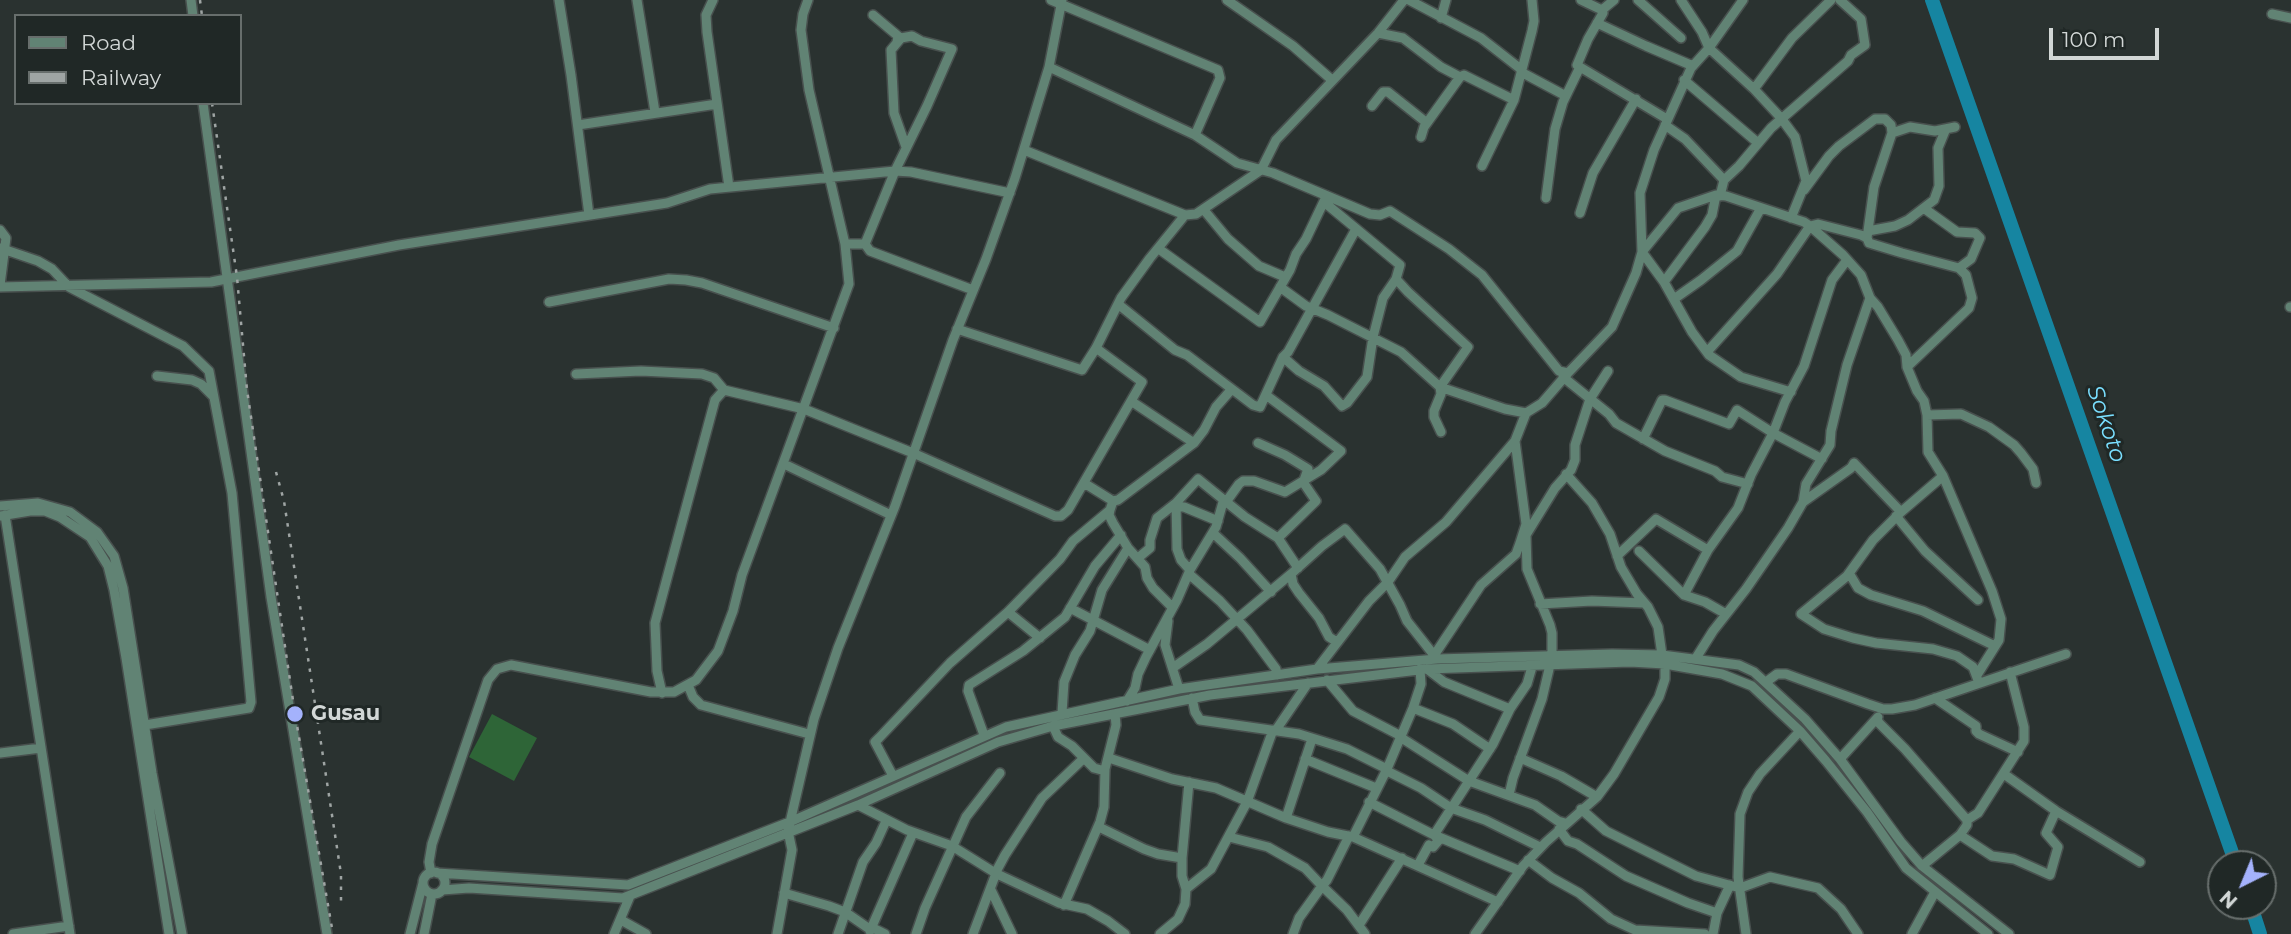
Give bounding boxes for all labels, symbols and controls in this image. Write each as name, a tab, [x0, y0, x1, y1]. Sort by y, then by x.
legend	[14, 14, 242, 105]
scale bar	[2053, 14, 2163, 58]
text: 100 m	[2062, 27, 2125, 52]
text: Road	[81, 30, 136, 55]
text: Railway	[81, 65, 161, 90]
water label: Sokoto	[2080, 382, 2132, 466]
place label: Gusau	[311, 701, 380, 727]
marker: Gusau	[285, 704, 305, 724]
north arrow	[2207, 850, 2277, 920]
text: N	[2215, 886, 2242, 913]

